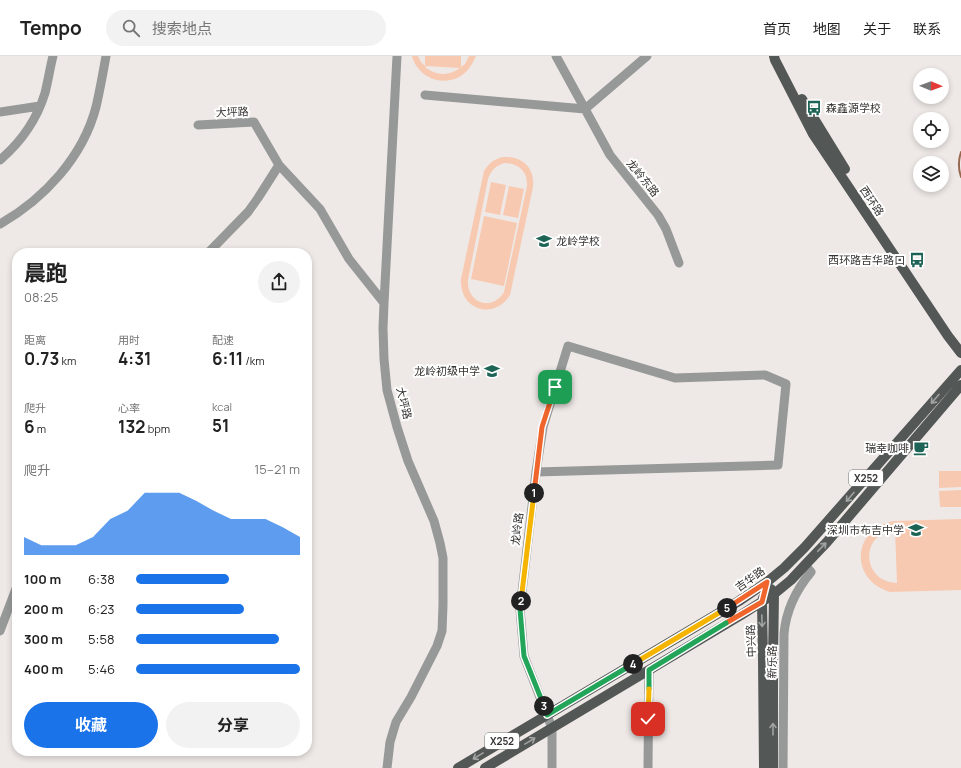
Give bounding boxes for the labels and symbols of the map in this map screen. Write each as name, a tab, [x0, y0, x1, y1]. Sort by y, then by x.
north arrow	[913, 68, 949, 104]
bus stop icon: 森鑫源学校	[805, 99, 823, 117]
place label: 森鑫源学校	[826, 100, 881, 115]
street label: 大坪路	[215, 103, 249, 120]
street label: 龙岭东路	[624, 156, 663, 200]
street label: 西环路	[857, 183, 888, 219]
school or university icon: 龙岭学校	[535, 232, 553, 250]
place label: 龙岭学校	[556, 233, 600, 248]
bus stop icon: 西环路吉华路口	[908, 251, 926, 269]
place label: 西环路吉华路口	[828, 252, 905, 267]
school or university icon: 龙岭初级中学	[483, 362, 501, 380]
place label: 龙岭初级中学	[414, 363, 480, 378]
pin	[538, 370, 572, 404]
street label: 大坪路	[393, 385, 416, 421]
one-way arrow	[931, 394, 940, 404]
cafe icon: 瑞幸咖啡	[912, 439, 930, 457]
place label: 瑞幸咖啡	[865, 440, 909, 455]
road number: X252	[849, 470, 883, 486]
pin: 1	[524, 483, 544, 503]
one-way arrow	[845, 492, 854, 502]
street label: 龙岭路	[507, 512, 526, 546]
school or university icon: 深圳市布吉中学	[907, 521, 925, 539]
place label: 深圳市布吉中学	[827, 522, 904, 537]
one-way arrow	[817, 542, 827, 552]
street label: 吉华路	[732, 563, 768, 594]
pin: 2	[511, 591, 531, 611]
pin: 5	[717, 598, 737, 618]
one-way arrow	[758, 614, 766, 627]
street label: 中兴路	[742, 624, 759, 658]
street label: 新乐路	[764, 645, 779, 679]
pin: 4	[623, 654, 643, 674]
pin: 3	[534, 696, 554, 716]
pin	[631, 702, 665, 736]
one-way arrow	[769, 723, 777, 736]
road number: X252	[485, 733, 519, 749]
one-way arrow	[524, 736, 536, 744]
one-way arrow	[472, 753, 484, 761]

